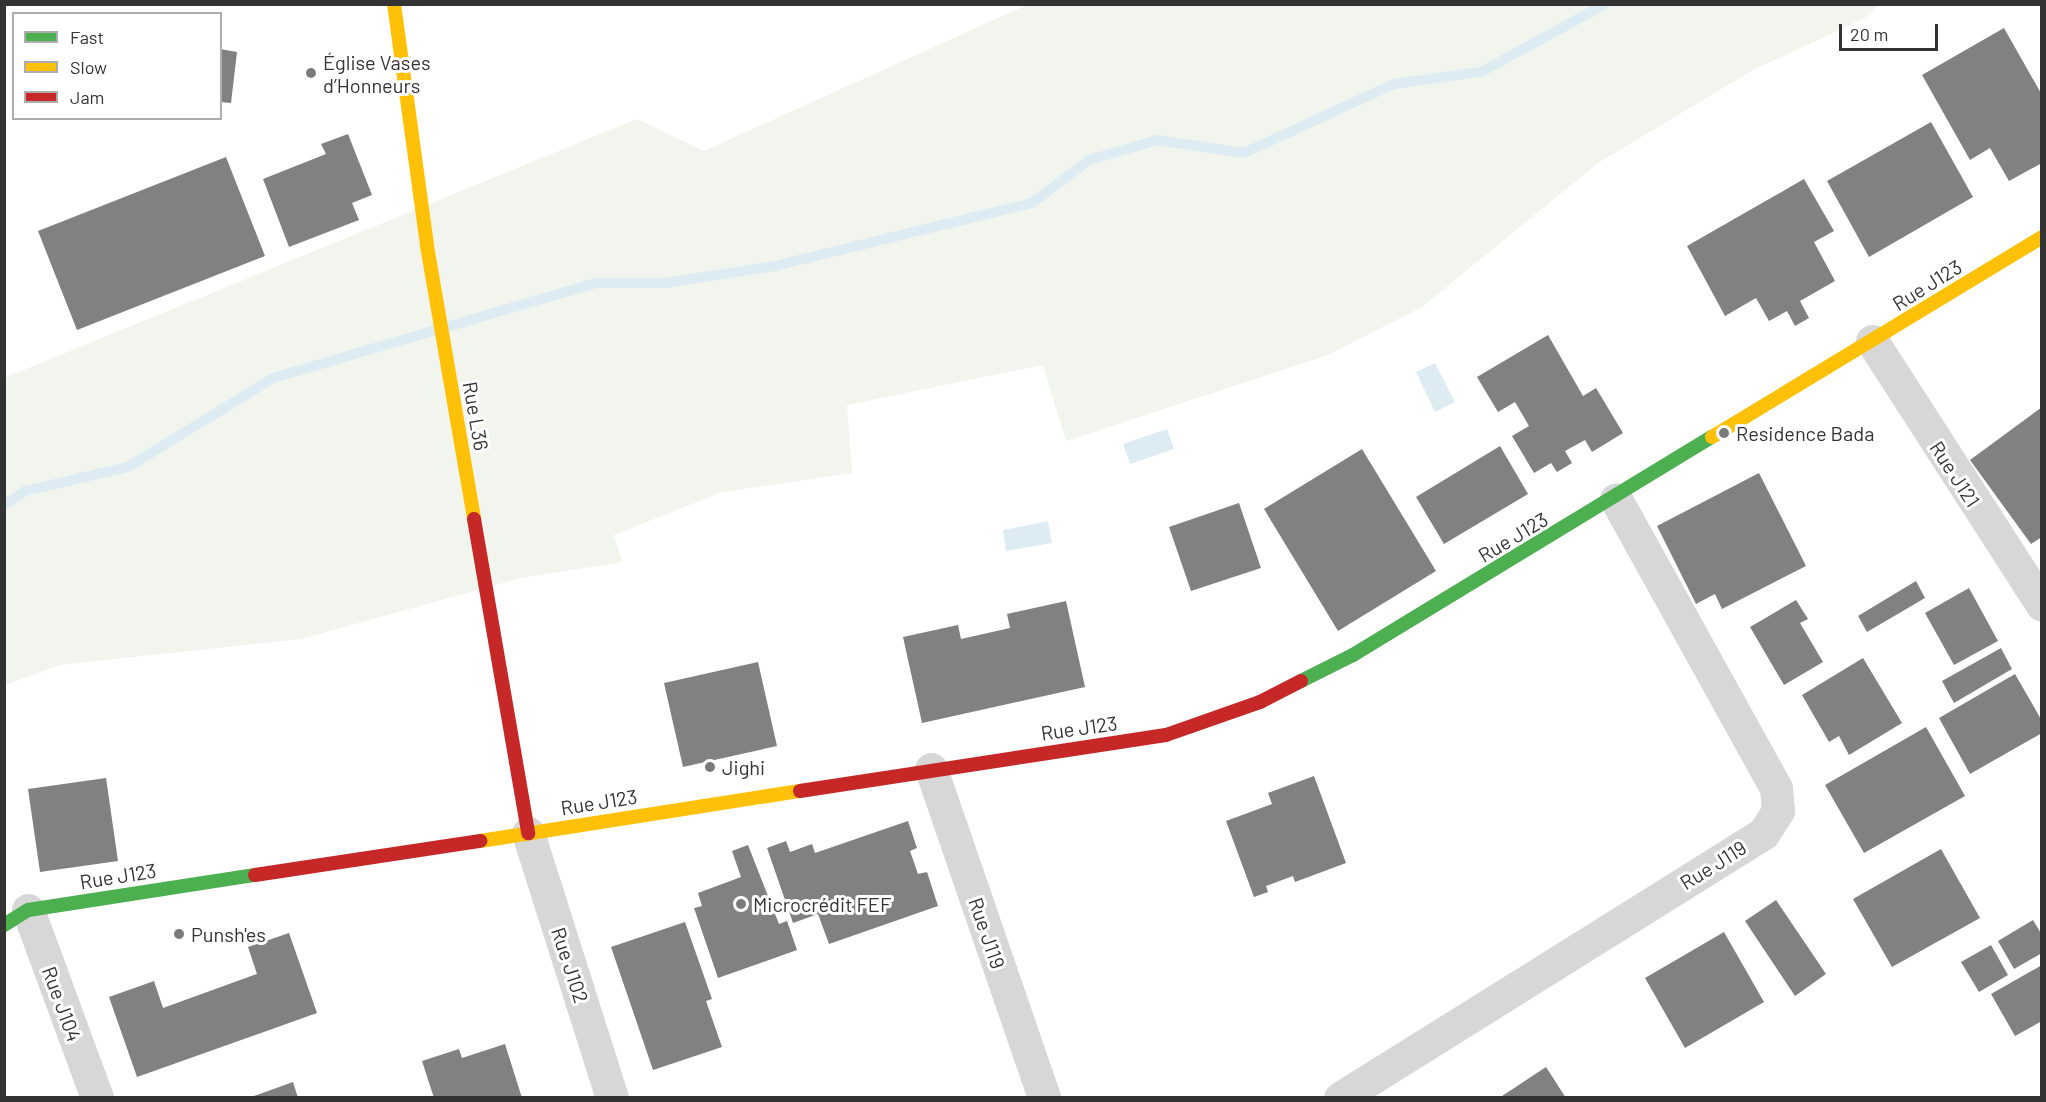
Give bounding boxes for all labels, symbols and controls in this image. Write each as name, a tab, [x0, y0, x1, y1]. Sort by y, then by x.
legend	[12, 12, 222, 120]
scale bar	[1842, 12, 1941, 50]
text: 20 m	[1850, 23, 1888, 45]
text: Fast	[70, 26, 104, 48]
place label: Église Vases d’Honneurs	[323, 50, 431, 97]
text: Slow	[70, 56, 107, 78]
marker: Église Vases d’Honneurs	[304, 66, 318, 80]
text: Jam	[70, 86, 104, 108]
street label: Rue J123	[1888, 254, 1966, 316]
street label: Rue L36	[458, 380, 494, 452]
place label: Residence Bada	[1736, 421, 1874, 445]
marker: Residence Bada	[1717, 426, 1731, 440]
street label: Rue J121	[1925, 437, 1985, 511]
street label: Rue J123	[1474, 507, 1552, 567]
street label: Rue J123	[1039, 711, 1119, 745]
place label: Jighi	[722, 755, 765, 779]
marker: Jighi	[703, 760, 717, 774]
street label: Rue J123	[559, 784, 639, 820]
street label: Rue J119	[1675, 835, 1751, 895]
street label: Rue J123	[78, 858, 158, 894]
place label: Microcrédit FEF	[753, 892, 891, 916]
street label: Rue J119	[964, 894, 1010, 972]
marker: Microcrédit FEF	[734, 897, 748, 911]
place label: Punsh'es	[191, 922, 266, 946]
street label: Rue J102	[547, 924, 593, 1006]
marker: Punsh'es	[172, 927, 186, 941]
street label: Rue J104	[37, 963, 87, 1045]

